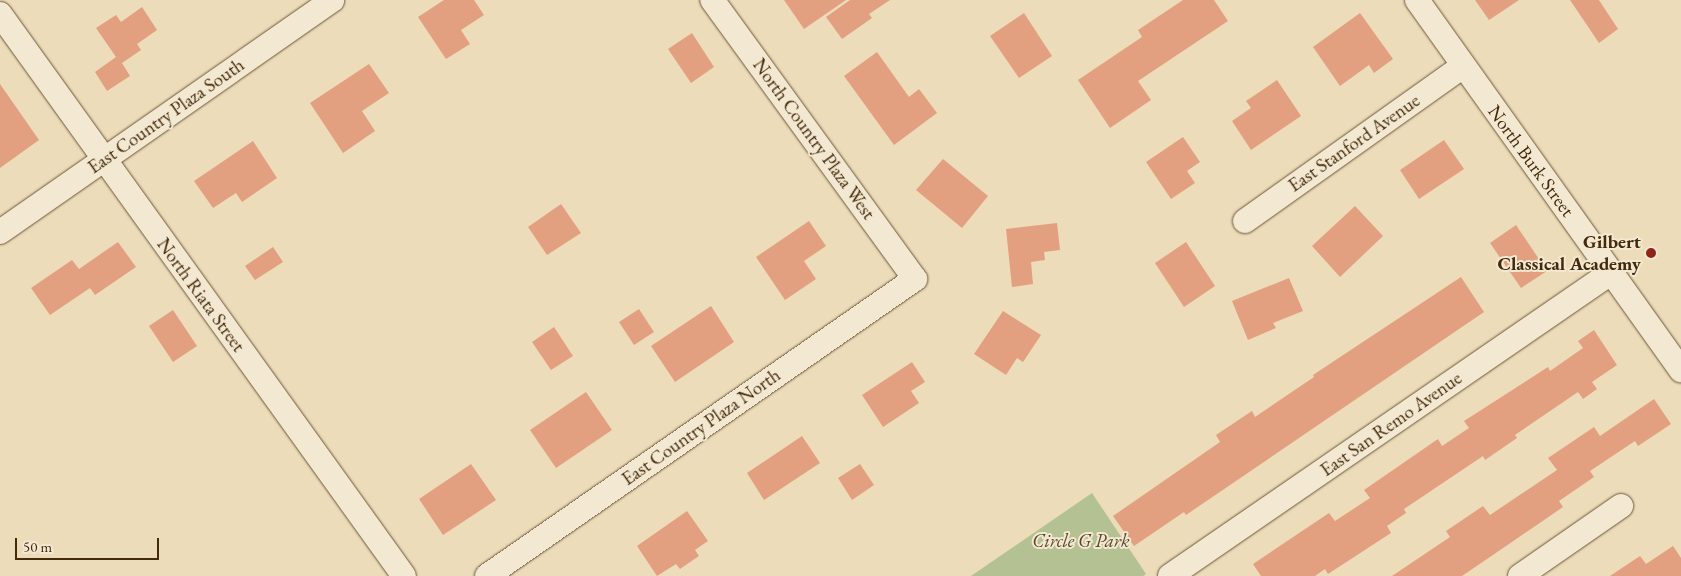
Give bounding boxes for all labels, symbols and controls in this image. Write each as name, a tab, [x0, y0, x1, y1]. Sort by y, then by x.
street label: East Country Plaza South	[83, 53, 249, 179]
street label: North Country Plaza West	[748, 54, 880, 224]
street label: East Stanford Avenue	[1284, 89, 1424, 197]
street label: North Burk Street	[1483, 101, 1579, 221]
place label: Gilbert Classical Academy	[1497, 231, 1641, 275]
street label: North Riata Street	[152, 234, 250, 356]
marker: Gilbert Classical Academy	[1645, 247, 1657, 259]
street label: East Country Plaza North	[617, 364, 785, 490]
street label: East San Remo Avenue	[1316, 367, 1466, 481]
scale bar	[18, 528, 161, 560]
park label: Circle G Park	[1032, 530, 1130, 552]
text: 50 m	[23, 537, 52, 556]

